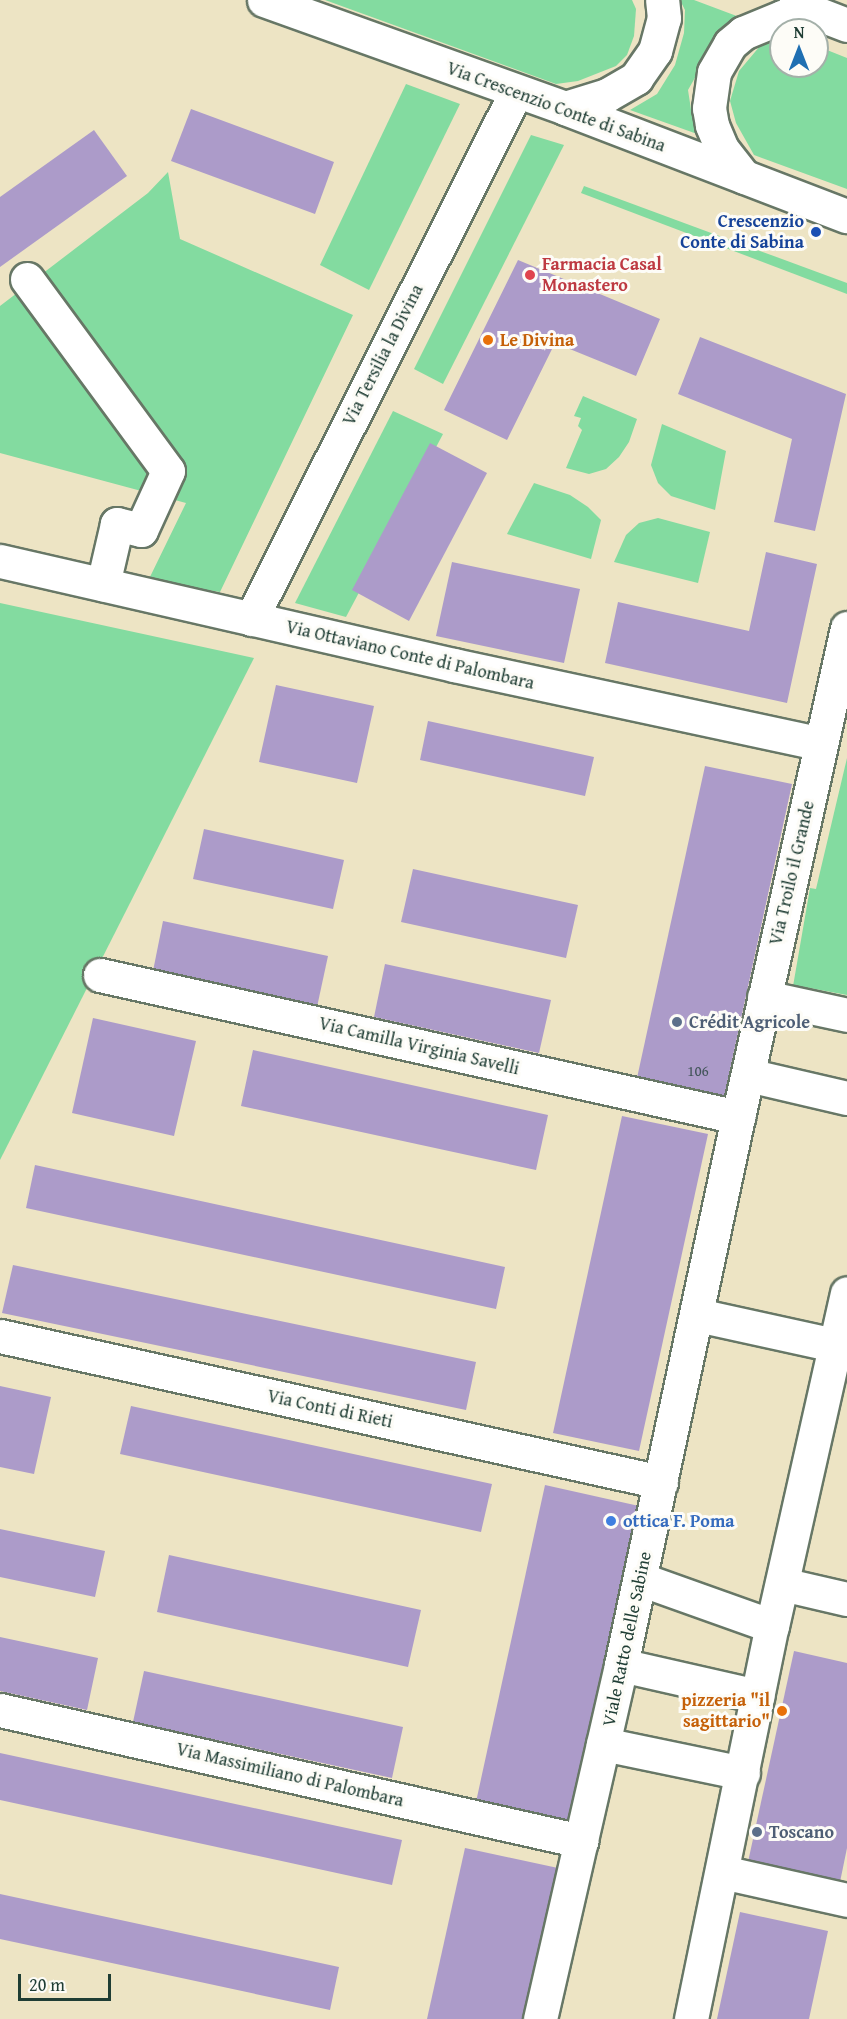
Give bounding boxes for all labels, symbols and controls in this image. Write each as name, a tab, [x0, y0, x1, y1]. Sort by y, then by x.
north arrow	[769, 18, 829, 78]
text: N	[794, 20, 804, 44]
street label: Via Crescenzio Conte di Sabina	[444, 57, 668, 157]
place label: Crescenzio Conte di Sabina	[680, 211, 804, 254]
marker: Crescenzio Conte di Sabina	[809, 225, 823, 239]
place label: Farmacia Casal Monastero	[542, 254, 662, 296]
marker: Farmacia Casal Monastero	[523, 268, 537, 282]
street label: Via Tersilia la Divina	[338, 281, 428, 429]
place label: Le Divina	[500, 329, 574, 351]
marker: Le Divina	[481, 333, 495, 347]
street label: Via Ottaviano Conte di Palombara	[284, 616, 536, 694]
street label: Via Troilo il Grande	[765, 799, 819, 947]
place label: Crédit Agricole	[689, 1011, 810, 1033]
street label: Via Camilla Virginia Savelli	[317, 1012, 521, 1080]
marker: Crédit Agricole	[670, 1015, 684, 1029]
house number: 106	[687, 1062, 709, 1080]
street label: Via Conti di Rieti	[265, 1385, 395, 1433]
place label: ottica F. Poma	[623, 1510, 735, 1532]
marker: ottica F. Poma	[604, 1514, 618, 1528]
street label: Viale Ratto delle Sabine	[598, 1550, 656, 1728]
place label: pizzeria "il sagittario"	[681, 1690, 770, 1732]
marker: pizzeria "il sagittario"	[775, 1704, 789, 1718]
street label: Via Massimiliano di Palombara	[174, 1738, 406, 1812]
place label: Toscano	[769, 1821, 834, 1843]
marker: Toscano	[750, 1825, 764, 1839]
scale bar	[21, 1962, 114, 2000]
text: 20 m	[29, 1971, 65, 1998]

